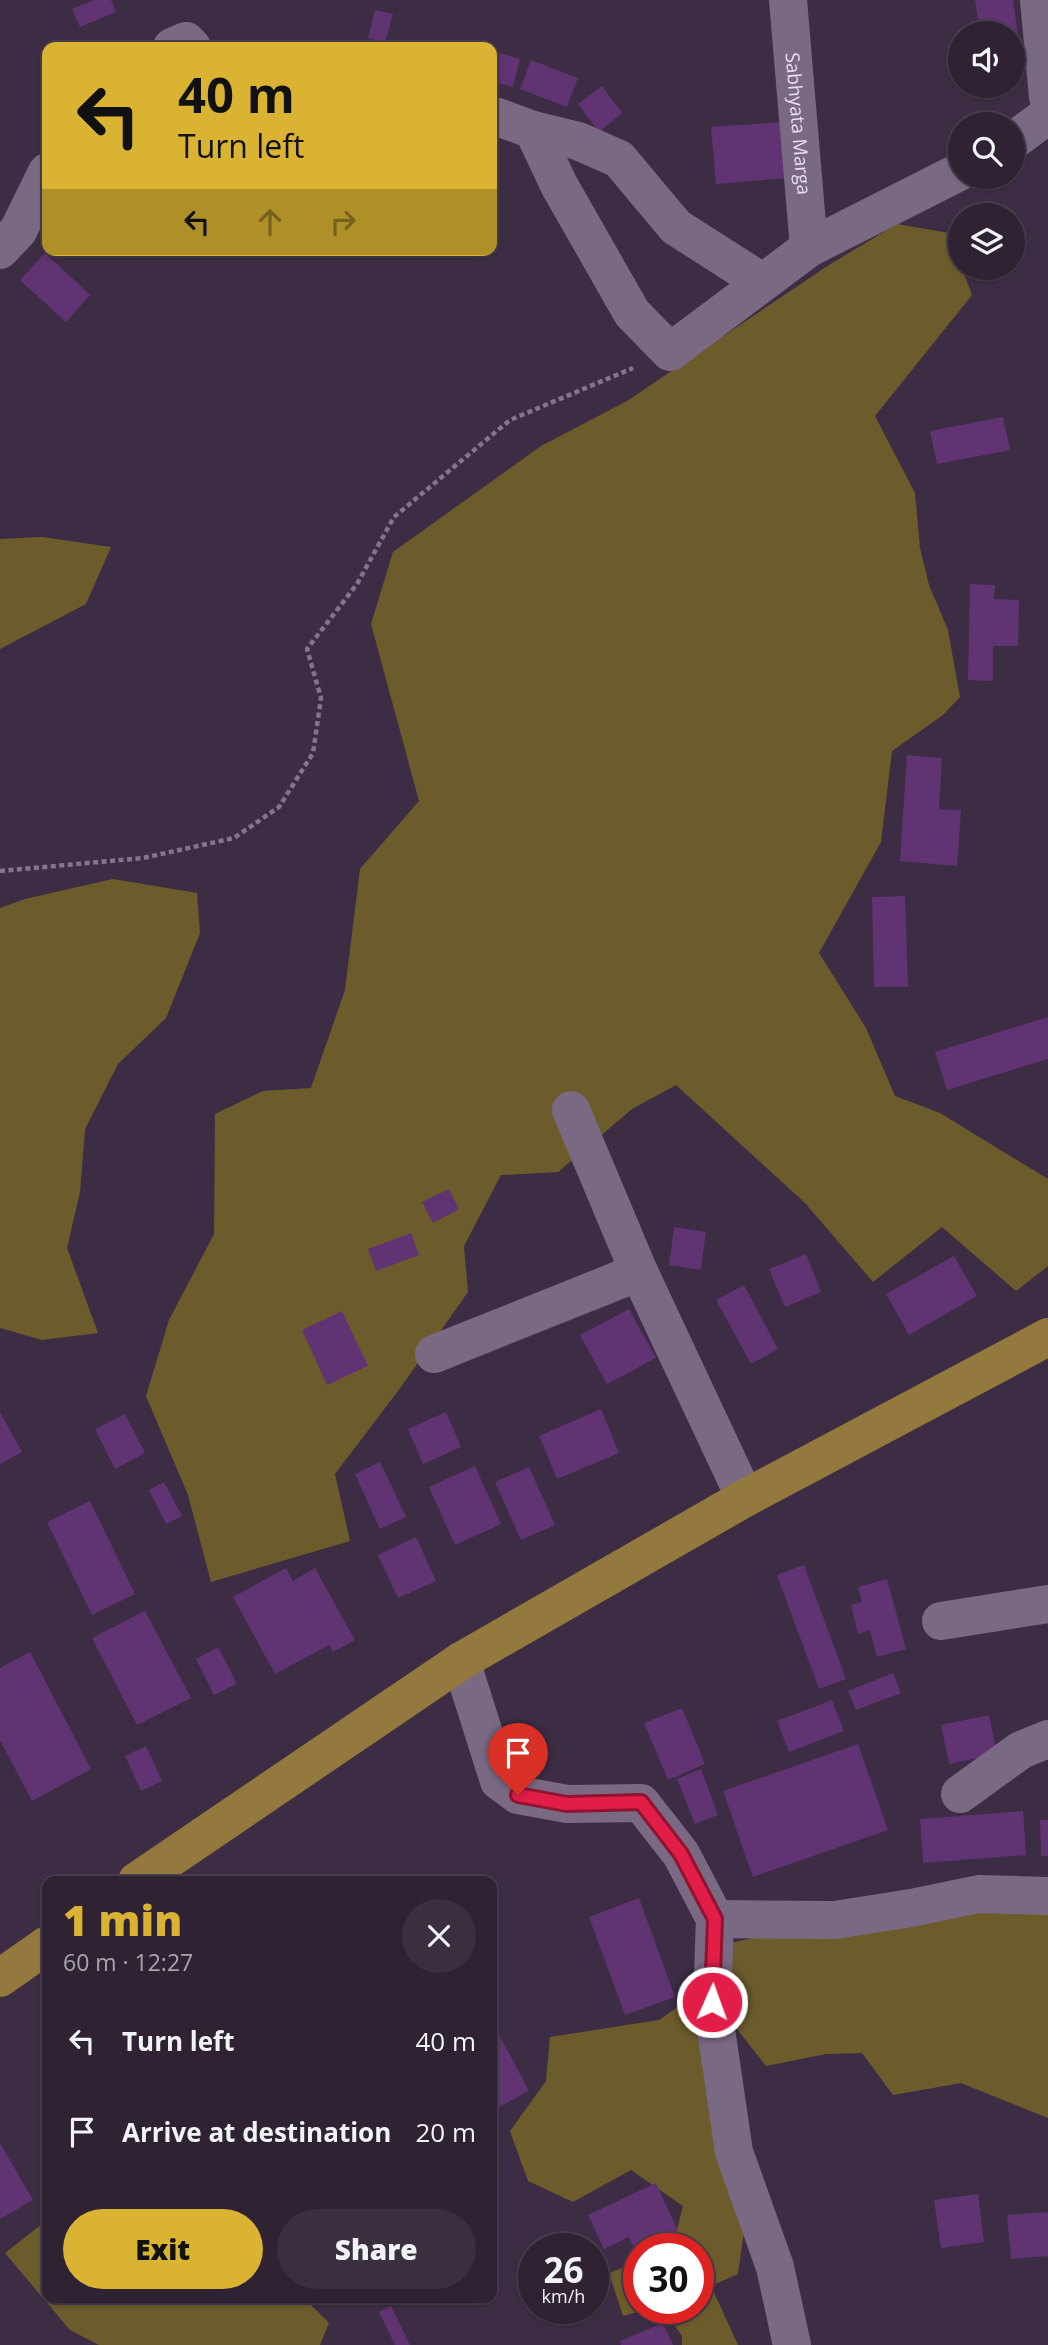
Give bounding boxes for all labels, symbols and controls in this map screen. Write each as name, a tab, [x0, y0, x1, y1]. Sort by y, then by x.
map controls	[948, 21, 1025, 280]
button: sound	[948, 21, 1025, 98]
street label: Sabhyata Marga	[779, 51, 817, 196]
text: 40 m	[178, 61, 295, 127]
icon: left	[63, 70, 154, 161]
button: search	[948, 112, 1025, 189]
text: Turn left	[178, 124, 304, 167]
icon: left	[178, 203, 216, 241]
icon: ahead	[251, 203, 289, 241]
icon: right	[324, 203, 362, 241]
button: layers	[948, 203, 1025, 280]
pin	[488, 1723, 548, 1795]
icon: arrive	[499, 1734, 537, 1772]
text: 1 min	[63, 1891, 182, 1948]
button: close	[402, 1899, 476, 1973]
text: 60 m · 12:27	[63, 1946, 193, 1978]
position arrow	[675, 1965, 749, 2039]
icon: left	[63, 2022, 101, 2060]
text: Turn left	[122, 2023, 234, 2059]
text: 40 m	[415, 2023, 476, 2059]
icon: arrive	[63, 2113, 101, 2151]
text: Arrive at destination	[122, 2114, 391, 2150]
text: 20 m	[415, 2114, 476, 2150]
button: Exit	[63, 2209, 263, 2289]
button: Share	[277, 2209, 476, 2289]
speed limit sign: 30	[623, 2233, 714, 2324]
text: 26	[543, 2246, 584, 2293]
text: km/h	[542, 2284, 585, 2308]

